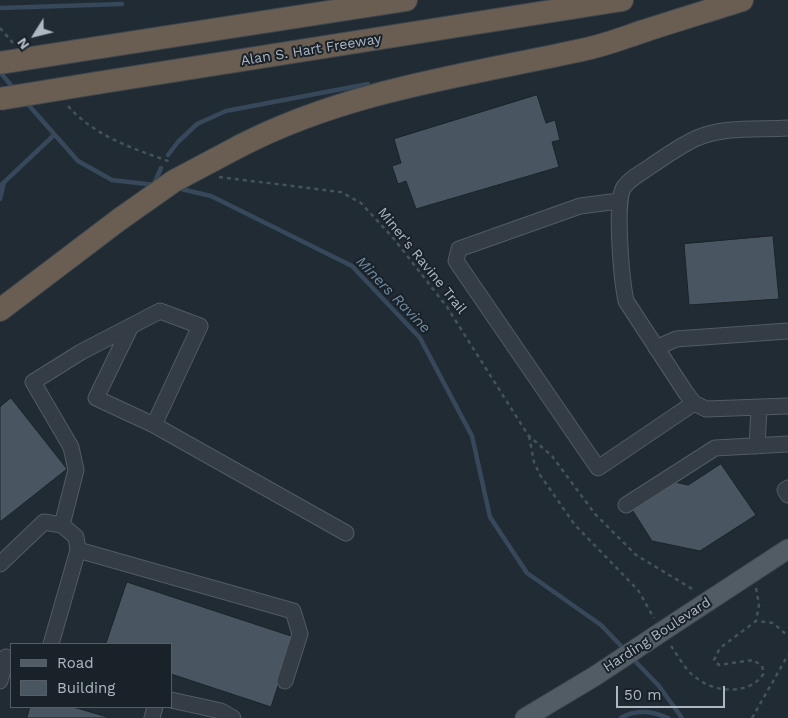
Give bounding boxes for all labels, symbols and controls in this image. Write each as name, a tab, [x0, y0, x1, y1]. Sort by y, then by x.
north arrow	[10, 10, 60, 60]
street label: Alan S. Hart Freeway	[239, 31, 383, 69]
text: N	[13, 35, 32, 53]
street label: Miner's Ravine Trail	[374, 204, 470, 318]
water label: Miners Ravine	[352, 253, 434, 337]
street label: Harding Boulevard	[600, 594, 714, 676]
legend	[10, 643, 172, 708]
text: Road	[57, 654, 94, 672]
scale bar	[618, 676, 727, 708]
text: Building	[57, 679, 115, 697]
text: 50 m	[624, 686, 661, 704]

